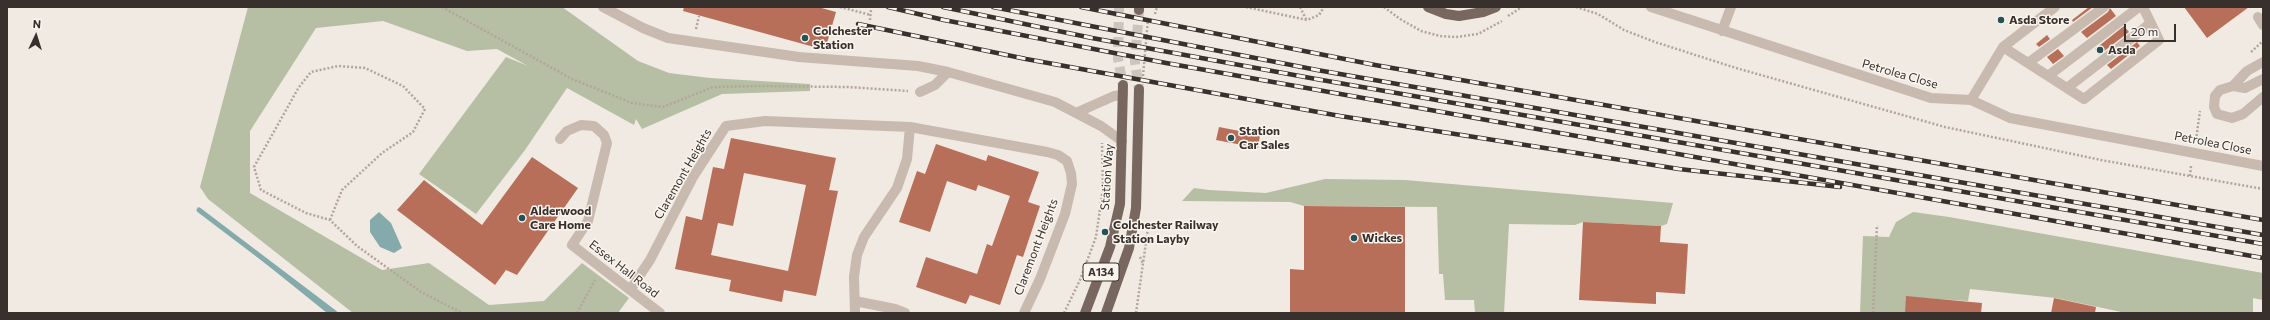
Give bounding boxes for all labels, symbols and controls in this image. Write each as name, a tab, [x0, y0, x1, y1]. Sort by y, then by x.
place label: Asda Store	[2009, 13, 2069, 27]
marker: Asda Store	[1996, 15, 2006, 25]
north arrow	[16, 16, 56, 56]
scale bar	[2126, 16, 2178, 42]
text: N	[32, 17, 41, 30]
place label: Colchester Station	[813, 24, 873, 52]
text: 20 m	[2131, 24, 2158, 38]
marker: Colchester Station	[800, 33, 810, 43]
place label: Asda	[2108, 43, 2136, 57]
marker: Asda	[2095, 45, 2105, 55]
street label: Petrolea Close	[1860, 56, 1940, 92]
place label: Station Car Sales	[1239, 124, 1289, 152]
street label: Claremont Heights	[651, 126, 715, 222]
street label: Petrolea Close	[2173, 128, 2253, 158]
marker: Station Car Sales	[1226, 133, 1236, 143]
street label: Station Way	[1098, 143, 1116, 211]
street label: Claremont Heights	[1011, 197, 1061, 297]
place label: Alderwood Care Home	[530, 204, 591, 232]
marker: Alderwood Care Home	[517, 213, 527, 223]
place label: Colchester Railway Station Layby	[1113, 218, 1219, 246]
marker: Colchester Railway Station Layby	[1100, 227, 1110, 237]
place label: Wickes	[1362, 231, 1402, 245]
marker: Wickes	[1349, 233, 1359, 243]
street label: Essex Hall Road	[586, 237, 662, 301]
road number: A134	[1083, 263, 1119, 281]

